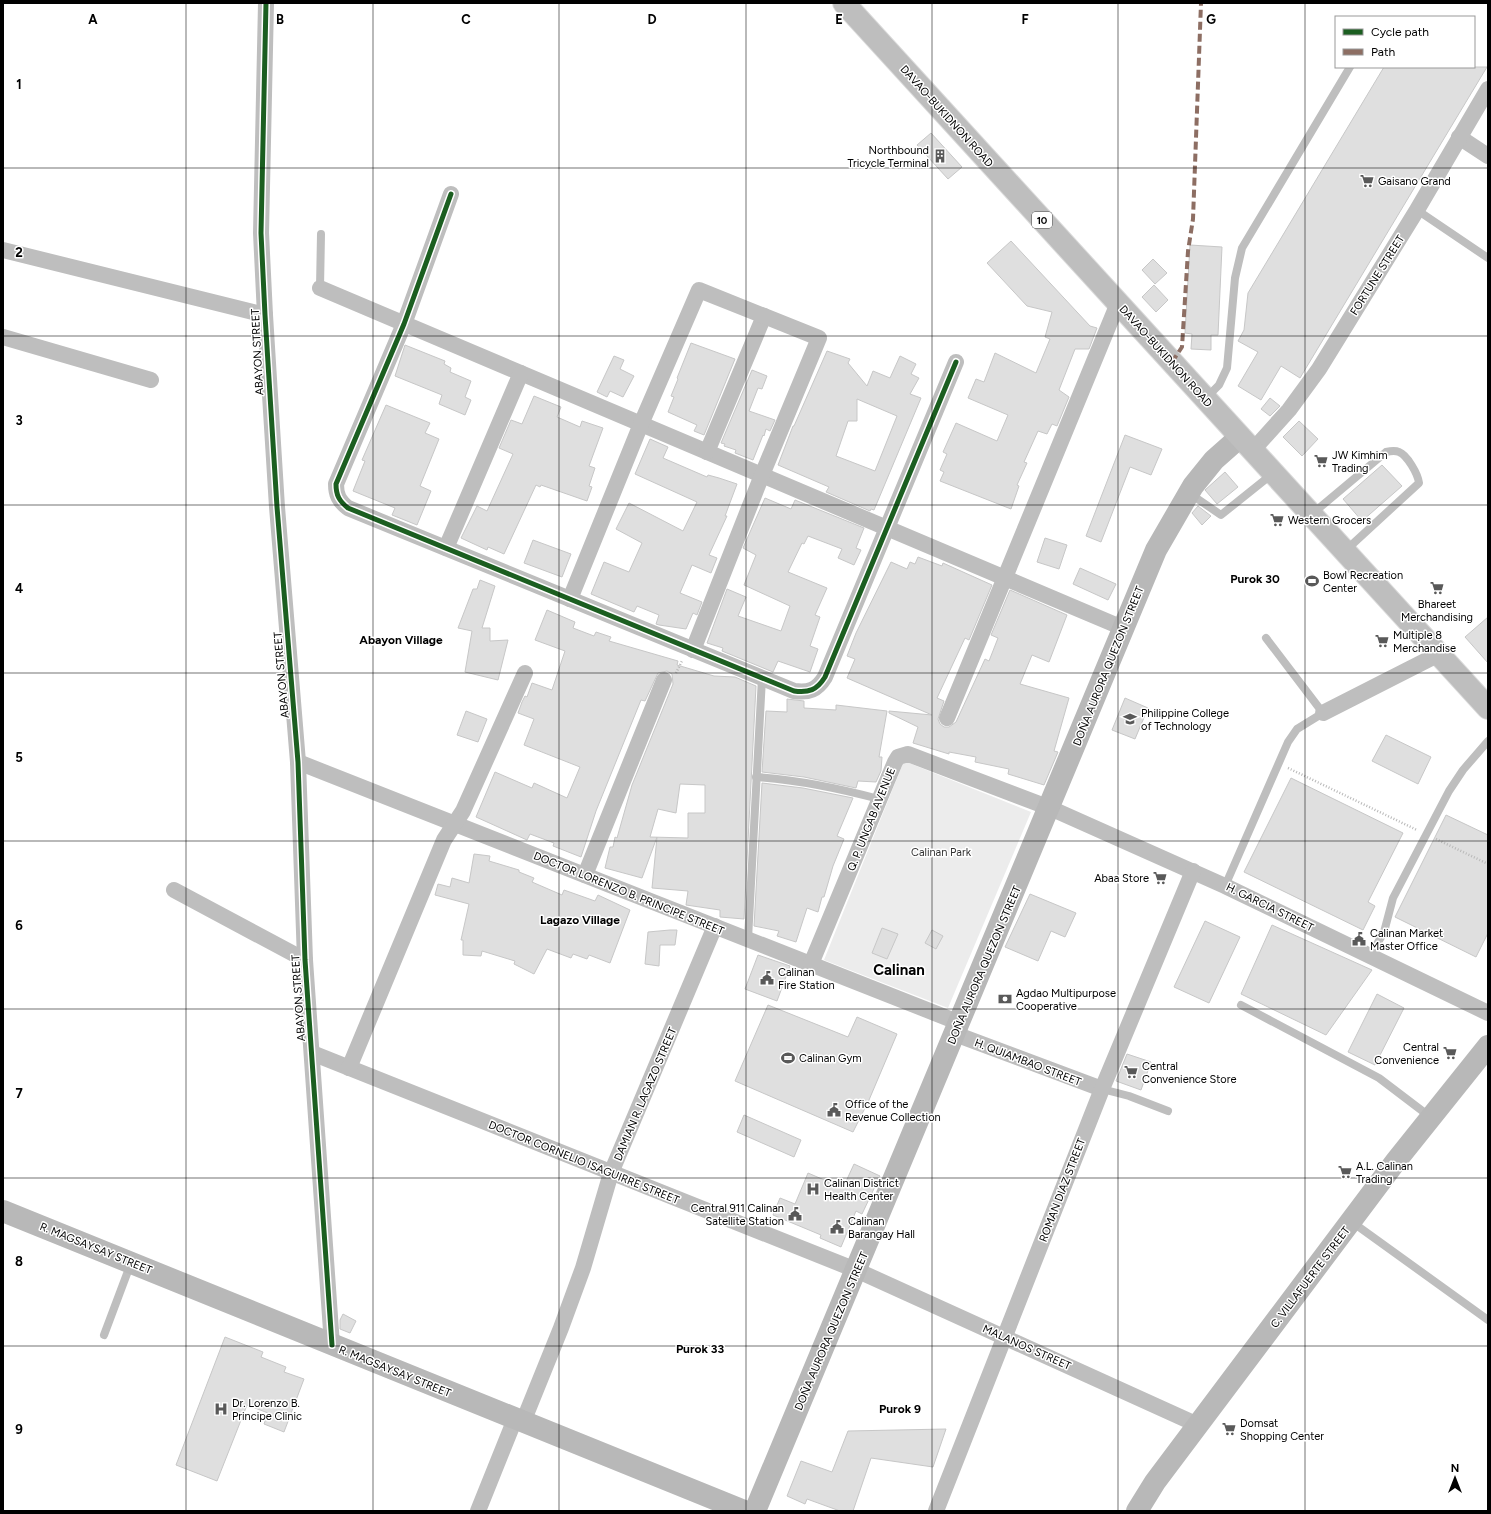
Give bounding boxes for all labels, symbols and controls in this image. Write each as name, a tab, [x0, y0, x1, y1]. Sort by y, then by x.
text: A	[88, 12, 98, 27]
text: B	[276, 12, 284, 27]
text: C	[461, 12, 471, 27]
text: D	[647, 12, 657, 27]
text: E	[835, 12, 843, 27]
text: F	[1021, 12, 1029, 27]
text: G	[1206, 12, 1216, 27]
legend	[1335, 16, 1475, 68]
text: Cycle path	[1371, 25, 1429, 39]
text: Path	[1371, 45, 1395, 59]
street label: DAVAO-BUKIDNON ROAD	[897, 63, 996, 170]
text: 1	[16, 77, 22, 92]
place label: Northbound Tricycle Terminal	[847, 144, 929, 170]
building icon: Northbound Tricycle Terminal	[932, 148, 948, 164]
supermarket icon: Gaisano Grand	[1359, 173, 1375, 189]
place label: Gaisano Grand	[1378, 175, 1451, 188]
road number: 10	[1032, 212, 1052, 228]
street label: FORTUNE STREET	[1348, 233, 1407, 318]
text: 2	[15, 245, 23, 260]
street label: DAVAO-BUKIDNON ROAD	[1116, 303, 1215, 410]
street label: ABAYON STREET	[249, 308, 266, 396]
text: 3	[15, 413, 23, 428]
place label: JW Kimhim Trading	[1332, 449, 1388, 475]
supermarket icon: JW Kimhim Trading	[1313, 453, 1329, 469]
supermarket icon: Western Grocers	[1269, 512, 1285, 528]
place label: Western Grocers	[1288, 514, 1371, 527]
place label: Bowl Recreation Center	[1323, 569, 1403, 595]
district label: Purok 30	[1230, 572, 1280, 586]
sports icon: Bowl Recreation Center	[1304, 573, 1320, 589]
supermarket icon: Bhareet Merchandising	[1429, 580, 1445, 596]
text: 4	[15, 581, 23, 596]
street label: DOÑA AURORA QUEZON STREET	[1069, 584, 1147, 748]
place label: Bhareet Merchandising	[1401, 598, 1473, 624]
place label: Multiple 8 Merchandise	[1393, 629, 1456, 655]
street label: ABAYON STREET	[271, 631, 292, 719]
district label: Abayon Village	[359, 633, 443, 647]
supermarket icon: Multiple 8 Merchandise	[1374, 633, 1390, 649]
place label: Philippine College of Technology	[1141, 707, 1229, 733]
school or university icon: Philippine College of Technology	[1122, 711, 1138, 727]
text: 5	[15, 750, 23, 765]
street label: Q. P. UNGAB AVENUE	[845, 766, 898, 873]
park label: Calinan Park	[911, 846, 972, 859]
street label: DOCTOR LORENZO B. PRINCIPE STREET	[532, 849, 726, 938]
supermarket icon: Abaa Store	[1152, 870, 1168, 886]
place label: Abaa Store	[1094, 872, 1149, 885]
street label: H. GARCIA STREET	[1224, 881, 1316, 934]
street label: DOÑA AURORA QUEZON STREET	[944, 884, 1024, 1046]
district label: Lagazo Village	[540, 913, 620, 927]
text: 6	[15, 918, 23, 933]
place label: Calinan Market Master Office	[1370, 927, 1443, 953]
public building icon: Calinan Market Master Office	[1351, 931, 1367, 947]
street label: ABAYON STREET	[289, 954, 308, 1042]
district label: Calinan	[873, 961, 925, 979]
place label: Calinan Fire Station	[778, 966, 835, 992]
public building icon: Calinan Fire Station	[759, 970, 775, 986]
place label: Agdao Multipurpose Cooperative	[1016, 987, 1116, 1013]
bank icon: Agdao Multipurpose Cooperative	[997, 991, 1013, 1007]
street label: DAMIAN R. LAGAZO STREET	[611, 1026, 679, 1163]
street label: H. QUIAMBAO STREET	[973, 1036, 1083, 1089]
place label: Central Convenience	[1374, 1041, 1439, 1067]
supermarket icon: Central Convenience	[1442, 1045, 1458, 1061]
sports icon: Calinan Gym	[780, 1050, 796, 1066]
place label: Calinan Gym	[799, 1052, 862, 1065]
place label: Central Convenience Store	[1142, 1060, 1236, 1086]
supermarket icon: Central Convenience Store	[1123, 1064, 1139, 1080]
text: 7	[15, 1086, 23, 1101]
place label: Office of the Revenue Collection	[845, 1098, 941, 1124]
public building icon: Office of the Revenue Collection	[826, 1102, 842, 1118]
street label: DOCTOR CORNELIO ISAGUIRRE STREET	[487, 1118, 681, 1207]
street label: ROMAN DIAZ STREET	[1037, 1137, 1088, 1244]
place label: A.L. Calinan Trading	[1356, 1160, 1413, 1186]
supermarket icon: A.L. Calinan Trading	[1337, 1164, 1353, 1180]
place label: Calinan District Health Center	[824, 1177, 899, 1203]
hospital icon: Calinan District Health Center	[805, 1181, 821, 1197]
place label: Central 911 Calinan Satellite Station	[691, 1202, 784, 1228]
public building icon: Central 911 Calinan Satellite Station	[787, 1206, 803, 1222]
place label: Calinan Barangay Hall	[848, 1215, 915, 1241]
public building icon: Calinan Barangay Hall	[829, 1219, 845, 1235]
street label: R. MAGSAYSAY STREET	[38, 1220, 154, 1277]
street label: C. VILLAFUERTE STREET	[1268, 1224, 1353, 1331]
street label: DOÑA AURORA QUEZON STREET	[791, 1250, 871, 1412]
text: 8	[15, 1254, 23, 1269]
street label: MALANOS STREET	[981, 1322, 1073, 1373]
district label: Purok 33	[676, 1342, 724, 1356]
street label: R. MAGSAYSAY STREET	[337, 1343, 453, 1400]
place label: Dr. Lorenzo B. Principe Clinic	[232, 1397, 302, 1423]
hospital icon: Dr. Lorenzo B. Principe Clinic	[213, 1401, 229, 1417]
district label: Purok 9	[879, 1402, 921, 1416]
place label: Domsat Shopping Center	[1240, 1417, 1324, 1443]
supermarket icon: Domsat Shopping Center	[1221, 1421, 1237, 1437]
text: 9	[15, 1422, 23, 1437]
north arrow	[1435, 1458, 1475, 1498]
text: N	[1451, 1462, 1459, 1475]

